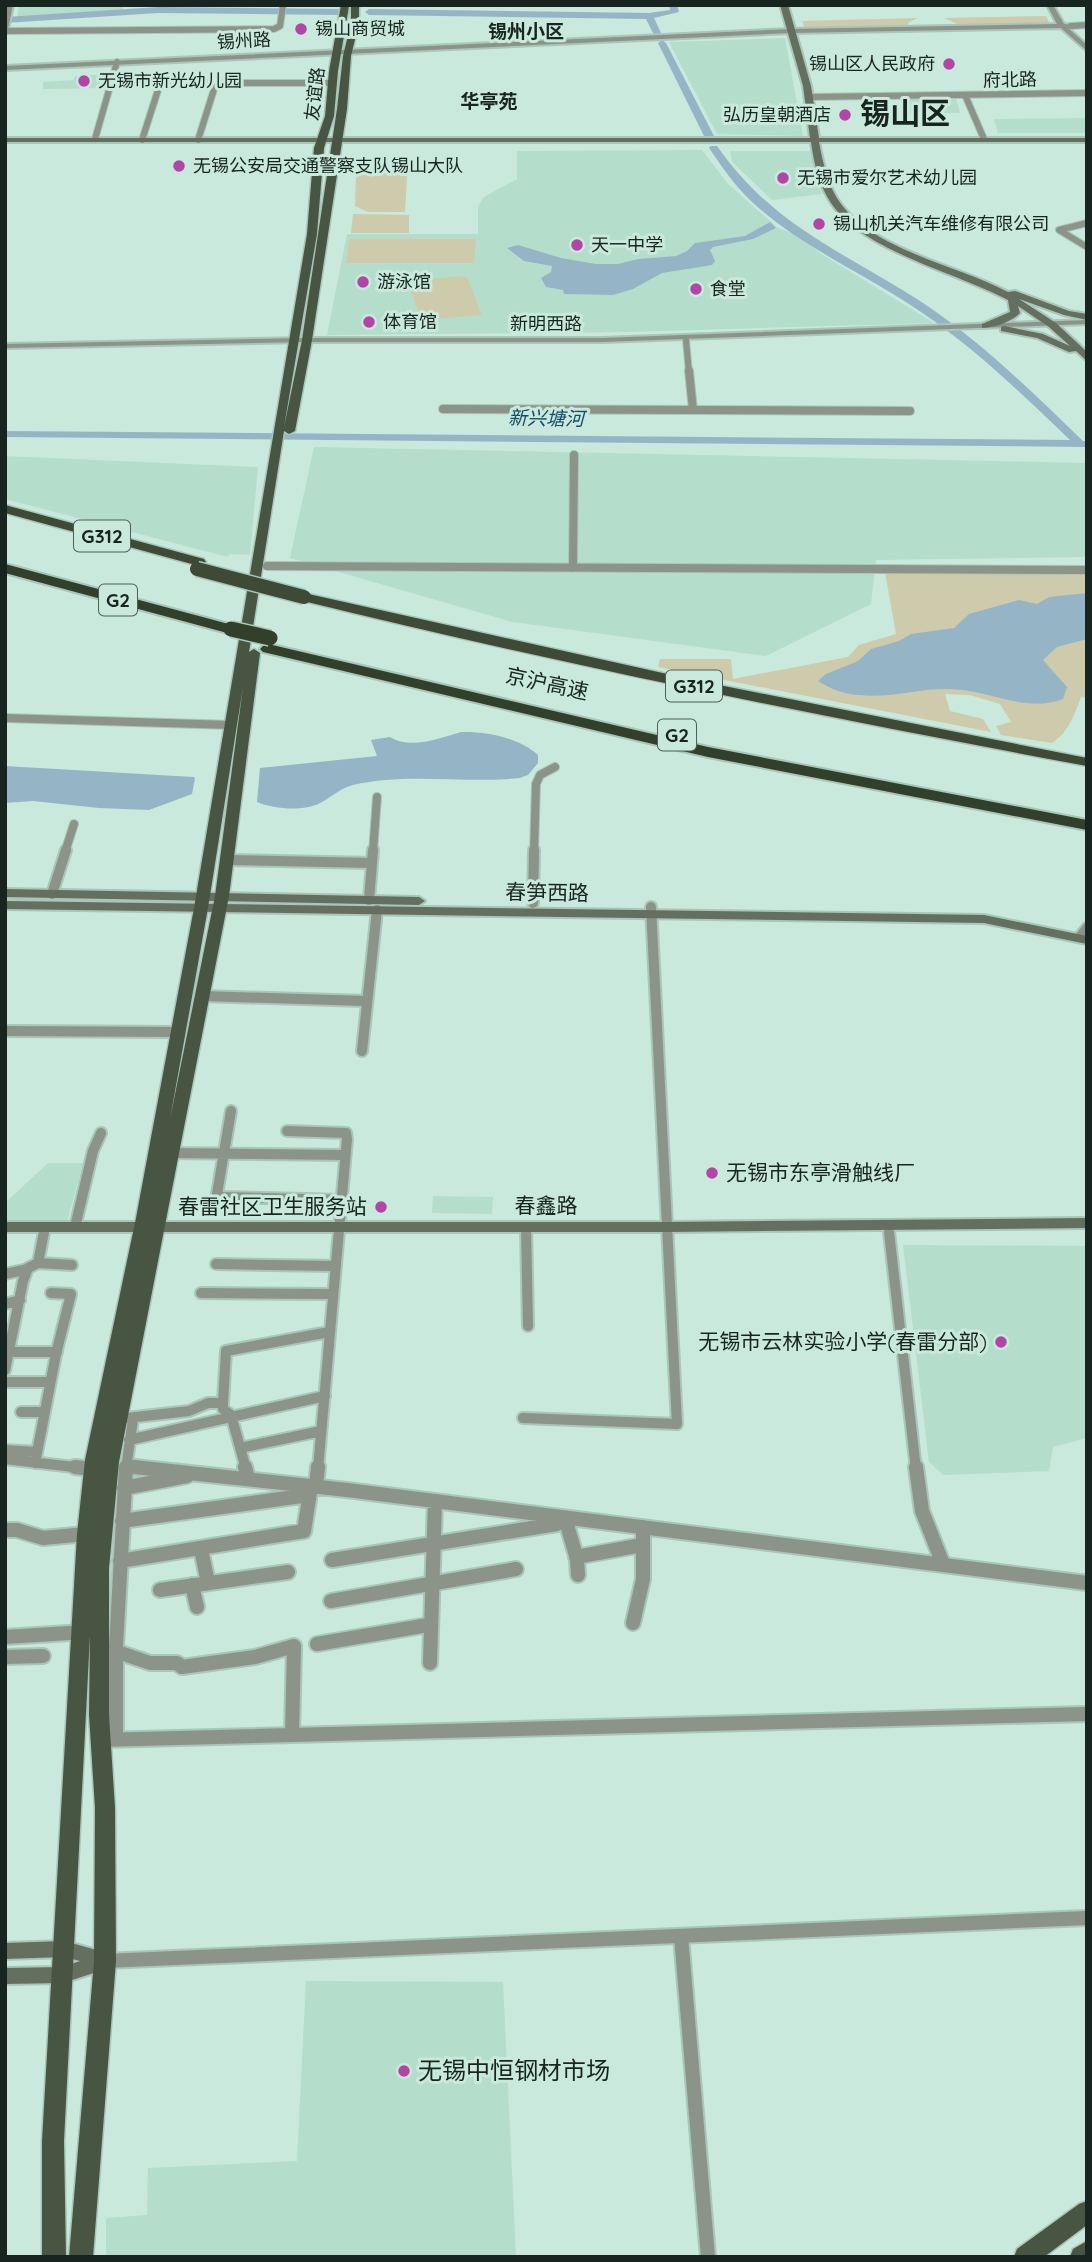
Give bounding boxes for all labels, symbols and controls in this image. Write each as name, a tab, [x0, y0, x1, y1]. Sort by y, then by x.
place label: 锡山商贸城	[315, 17, 405, 40]
district label: 锡州小区	[488, 19, 564, 43]
marker: 锡山商贸城	[293, 21, 309, 37]
street label: 锡州路	[216, 28, 272, 53]
place label: 锡山区人民政府	[809, 52, 935, 75]
marker: 锡山区人民政府	[941, 56, 957, 72]
street label: 友谊路	[300, 66, 329, 122]
street label: 府北路	[983, 68, 1037, 91]
place label: 无锡市新光幼儿园	[98, 69, 242, 92]
marker: 无锡市新光幼儿园	[76, 73, 92, 89]
district label: 华亭苑	[460, 89, 518, 113]
district label: 锡山区	[860, 94, 950, 132]
place label: 弘历皇朝酒店	[723, 103, 831, 126]
marker: 弘历皇朝酒店	[837, 107, 853, 123]
place label: 无锡公安局交通警察支队锡山大队	[193, 154, 463, 177]
marker: 无锡公安局交通警察支队锡山大队	[171, 158, 187, 174]
place label: 无锡市爱尔艺术幼儿园	[797, 166, 977, 189]
marker: 无锡市爱尔艺术幼儿园	[775, 170, 791, 186]
place label: 锡山机关汽车维修有限公司	[833, 212, 1049, 235]
marker: 锡山机关汽车维修有限公司	[811, 216, 827, 232]
place label: 天一中学	[591, 233, 663, 256]
marker: 天一中学	[569, 237, 585, 253]
place label: 游泳馆	[377, 270, 431, 293]
marker: 游泳馆	[355, 274, 371, 290]
place label: 食堂	[710, 277, 746, 300]
marker: 食堂	[688, 281, 704, 297]
place label: 体育馆	[383, 310, 437, 333]
street label: 新明西路	[510, 312, 582, 335]
marker: 体育馆	[361, 314, 377, 330]
water label: 新兴塘河	[508, 405, 588, 431]
road number: G312	[74, 520, 130, 552]
road number: G2	[99, 584, 137, 615]
street label: 京沪高速	[503, 662, 591, 704]
road number: G312	[666, 670, 722, 702]
road number: G2	[658, 720, 696, 750]
street label: 春笋西路	[505, 878, 589, 906]
place label: 无锡市东亭滑触线厂	[726, 1159, 915, 1185]
marker: 无锡市东亭滑触线厂	[704, 1165, 720, 1181]
street label: 春鑫路	[515, 1192, 578, 1218]
place label: 春雷社区卫生服务站	[178, 1193, 367, 1219]
marker: 春雷社区卫生服务站	[373, 1199, 389, 1215]
place label: 无锡市云林实验小学(春雷分部)	[698, 1328, 987, 1354]
marker: 无锡市云林实验小学(春雷分部)	[993, 1334, 1009, 1350]
place label: 无锡中恒钢材市场	[418, 2055, 610, 2085]
marker: 无锡中恒钢材市场	[396, 2063, 412, 2079]

